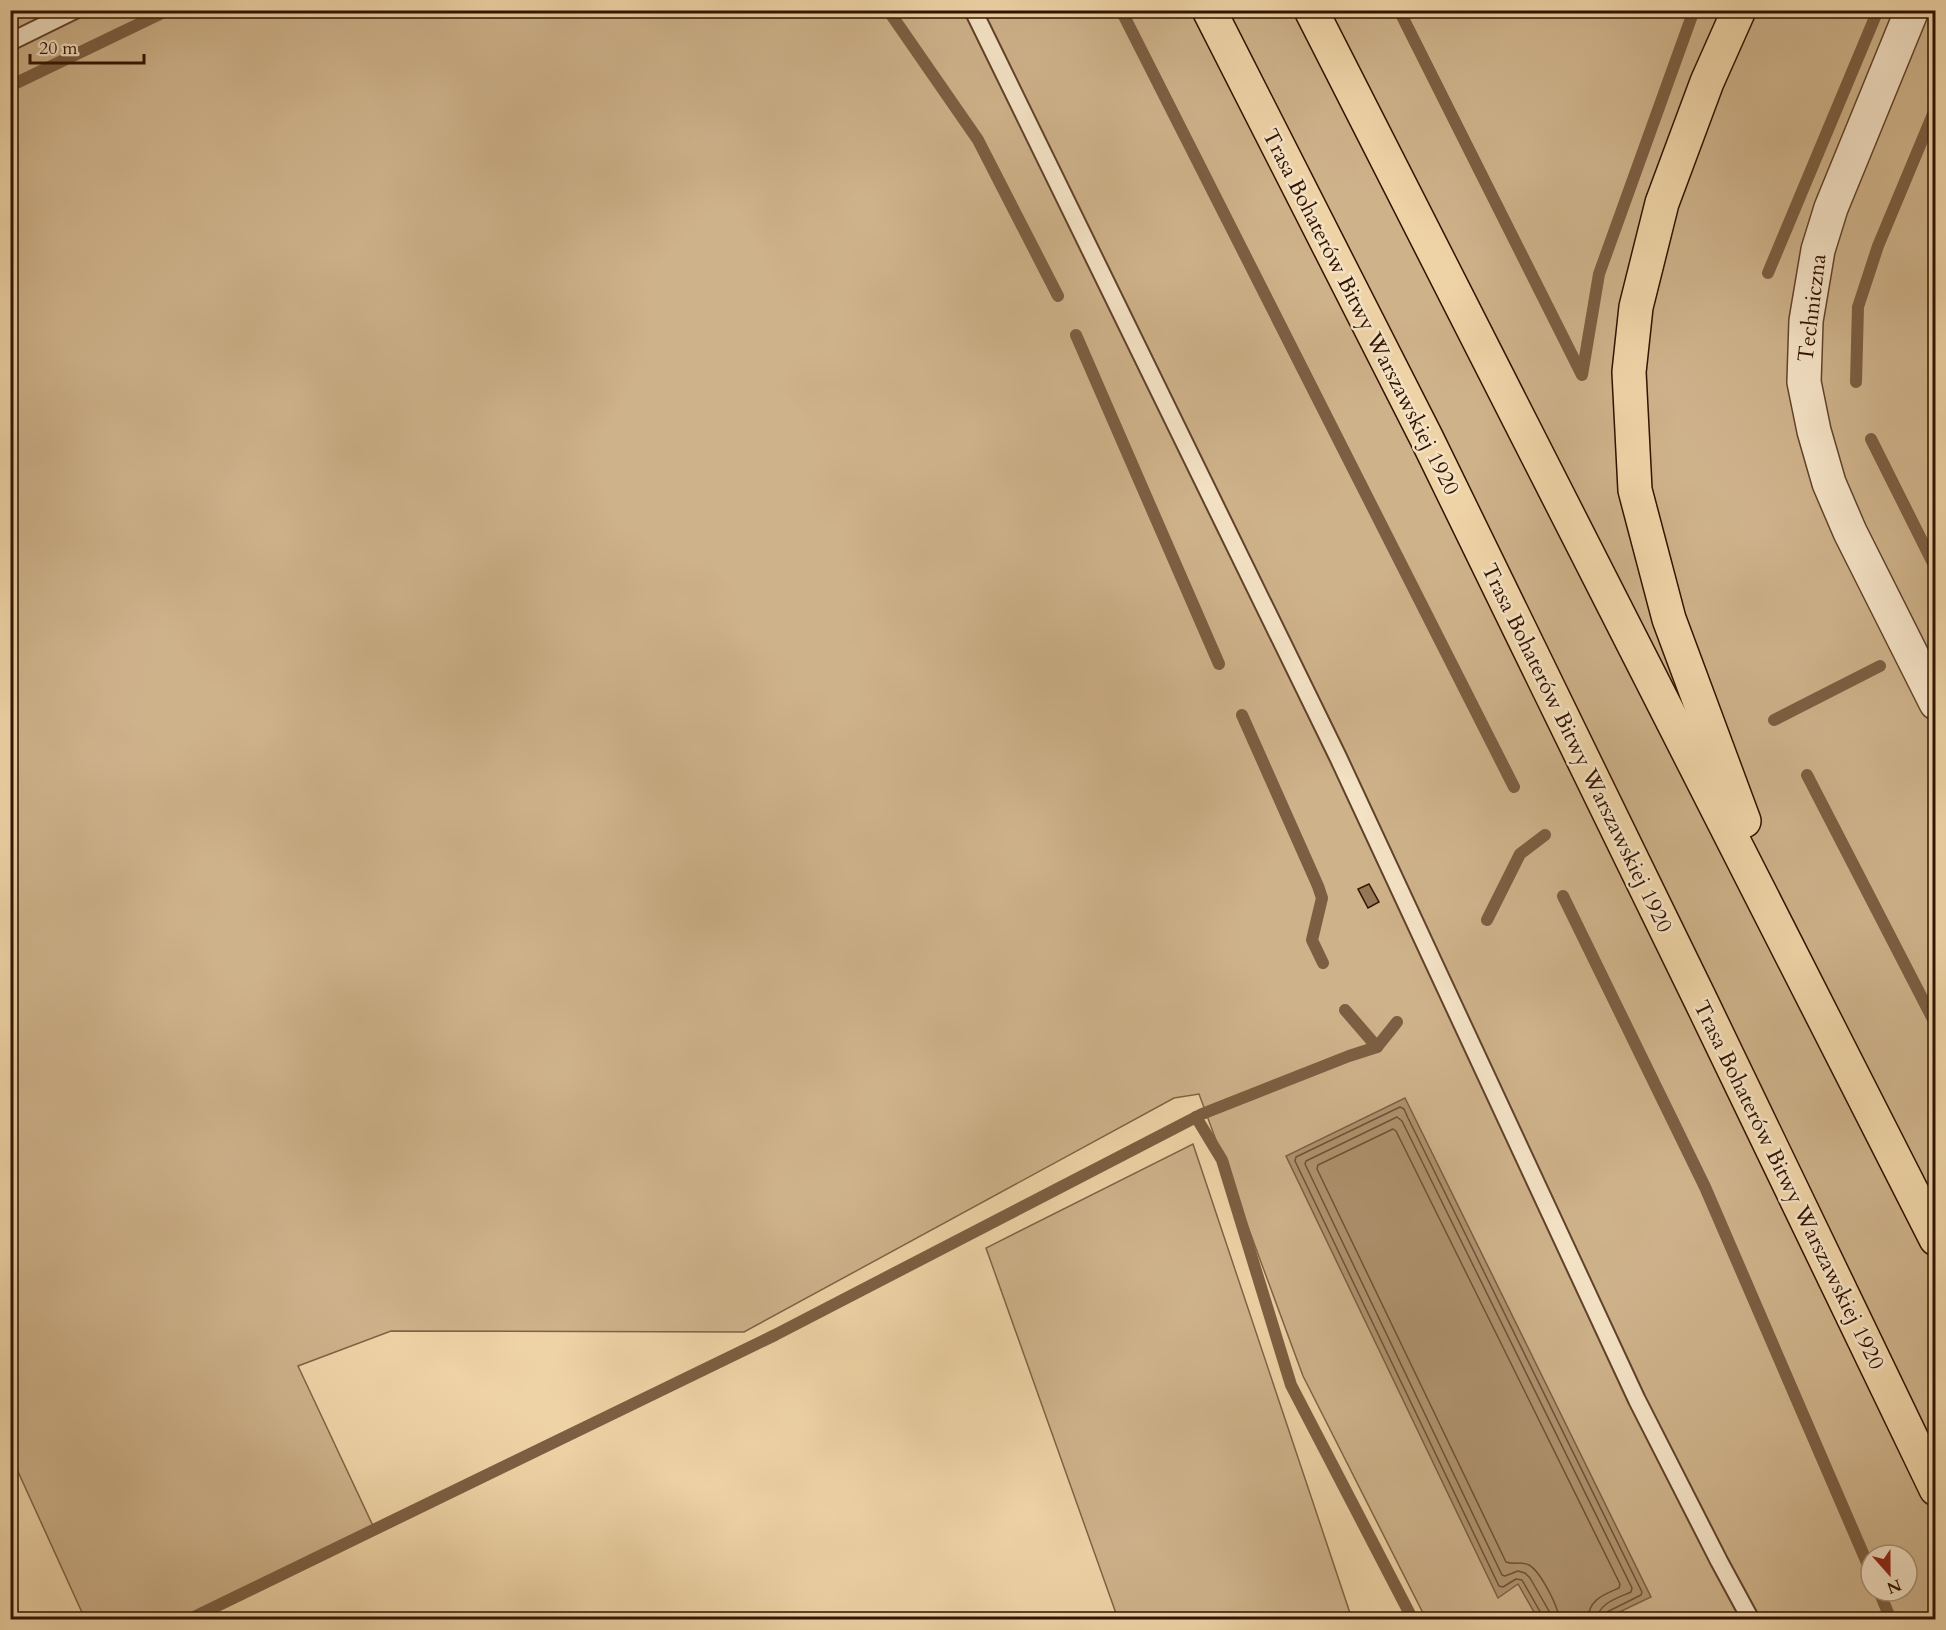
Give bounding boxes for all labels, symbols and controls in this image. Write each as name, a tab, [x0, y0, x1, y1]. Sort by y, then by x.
scale bar	[30, 27, 144, 65]
text: 20 m	[39, 36, 78, 61]
street label: Trasa Bohaterów Bitwy Warszawskiej 1920	[1255, 124, 1467, 500]
street label: Techniczna	[1790, 252, 1834, 364]
street label: Trasa Bohaterów Bitwy Warszawskiej 1920	[1474, 558, 1680, 938]
street label: Trasa Bohaterów Bitwy Warszawskiej 1920	[1686, 995, 1892, 1375]
north arrow	[1859, 1543, 1919, 1603]
text: N	[1883, 1573, 1904, 1599]

